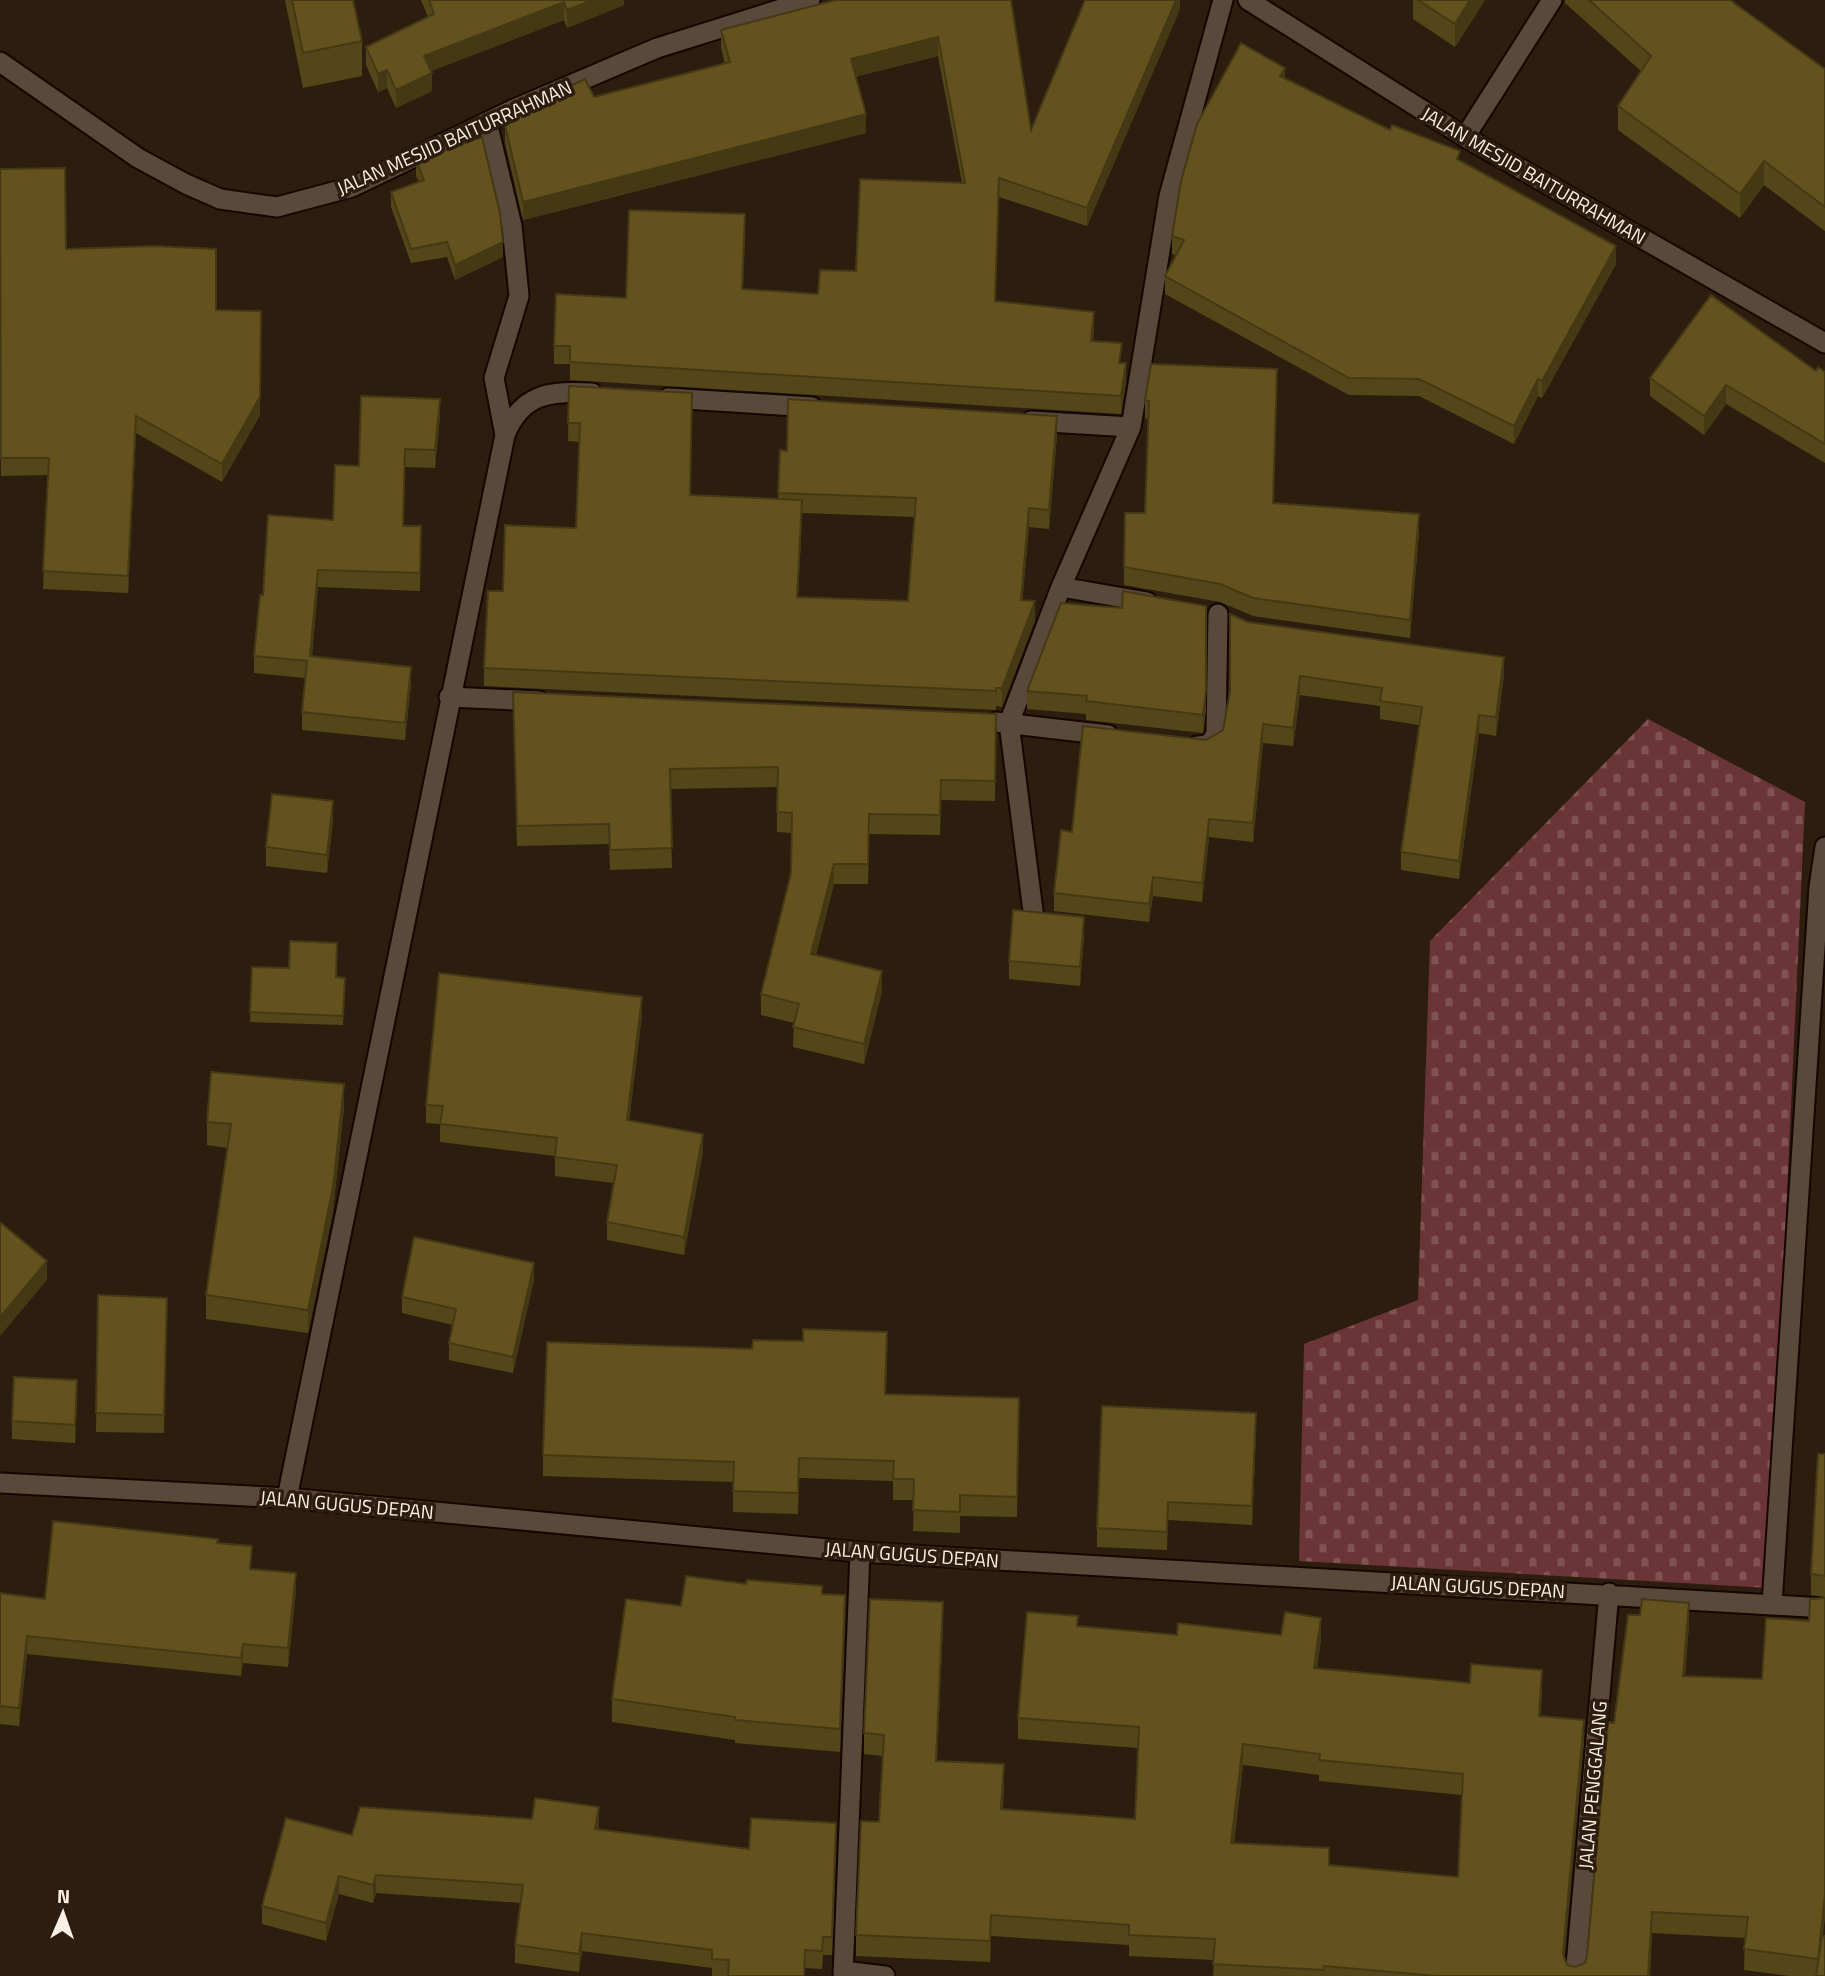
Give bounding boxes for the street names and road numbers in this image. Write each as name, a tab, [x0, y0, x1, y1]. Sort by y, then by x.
street label: JALAN MESJID BAITURRAHMAN	[332, 72, 576, 202]
street label: JALAN MESJID BAITURRAHMAN	[1417, 99, 1651, 251]
street label: JALAN GUGUS DEPAN	[259, 1482, 435, 1526]
street label: JALAN GUGUS DEPAN	[824, 1533, 1000, 1575]
street label: JALAN GUGUS DEPAN	[1390, 1567, 1566, 1605]
street label: JALAN PENGGALANG	[1570, 1700, 1614, 1870]

